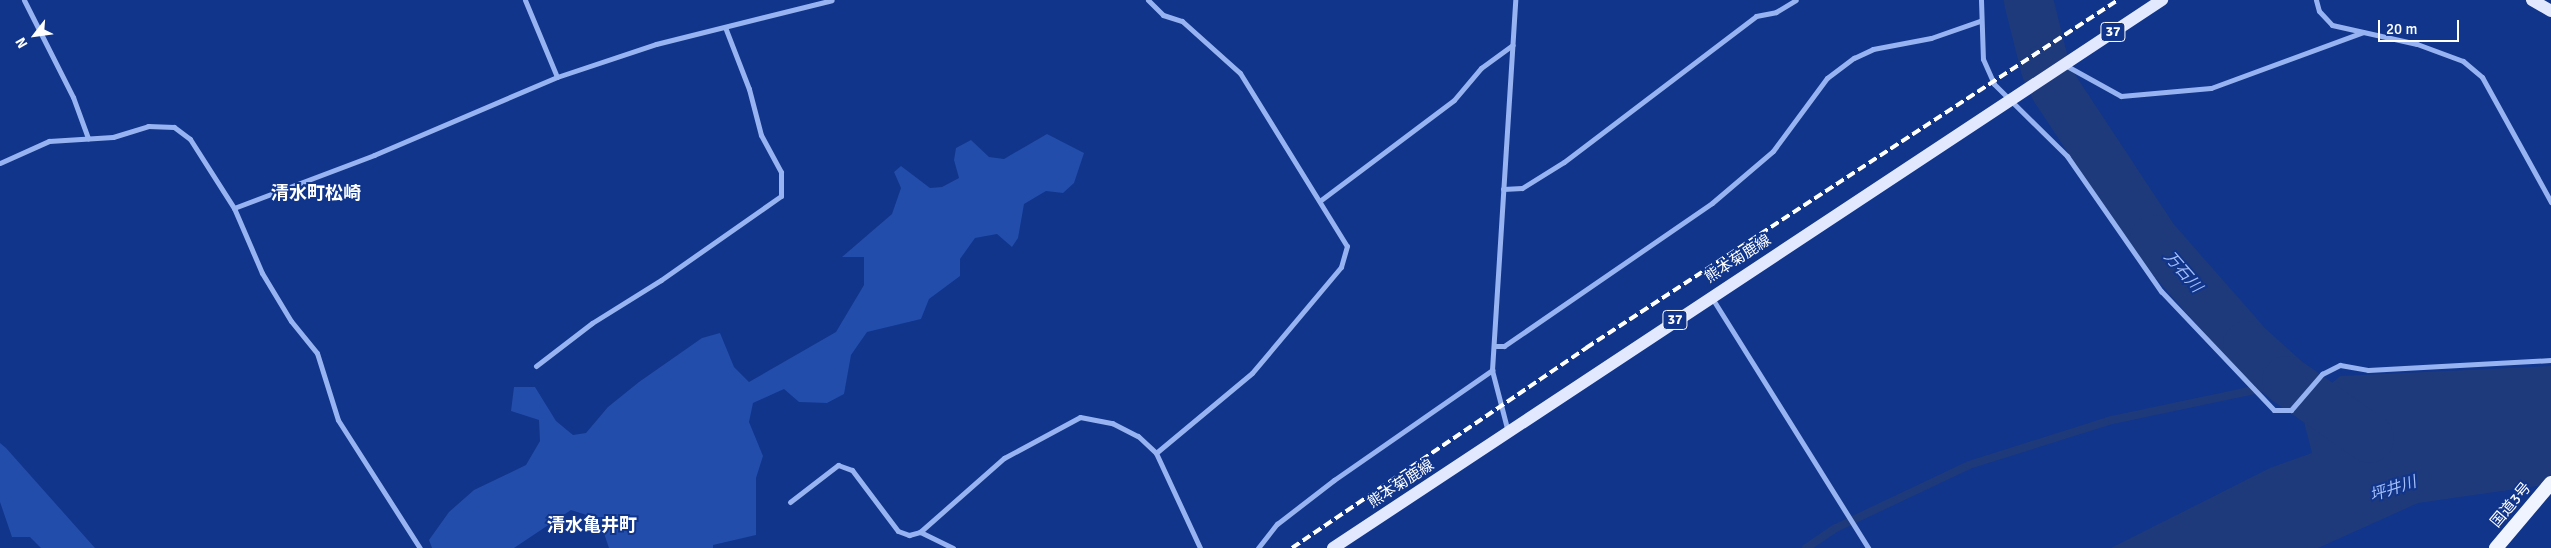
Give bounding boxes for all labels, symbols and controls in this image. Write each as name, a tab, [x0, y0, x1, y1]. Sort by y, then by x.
north arrow	[10, 10, 60, 60]
scale bar	[2381, 10, 2462, 42]
text: 20 m	[2386, 20, 2417, 38]
road number: 37	[2099, 21, 2127, 44]
text: N	[12, 34, 31, 51]
district label: 清水町松崎	[271, 182, 361, 204]
street label: 熊本菊鹿線	[1702, 231, 1774, 287]
water label: 万石川	[2160, 248, 2206, 296]
road number: 37	[1661, 308, 1689, 332]
street label: 熊本菊鹿線	[1365, 456, 1437, 512]
water label: 坪井川	[2367, 472, 2419, 506]
street label: 国道3号	[2487, 479, 2535, 531]
district label: 清水亀井町	[547, 514, 637, 536]

